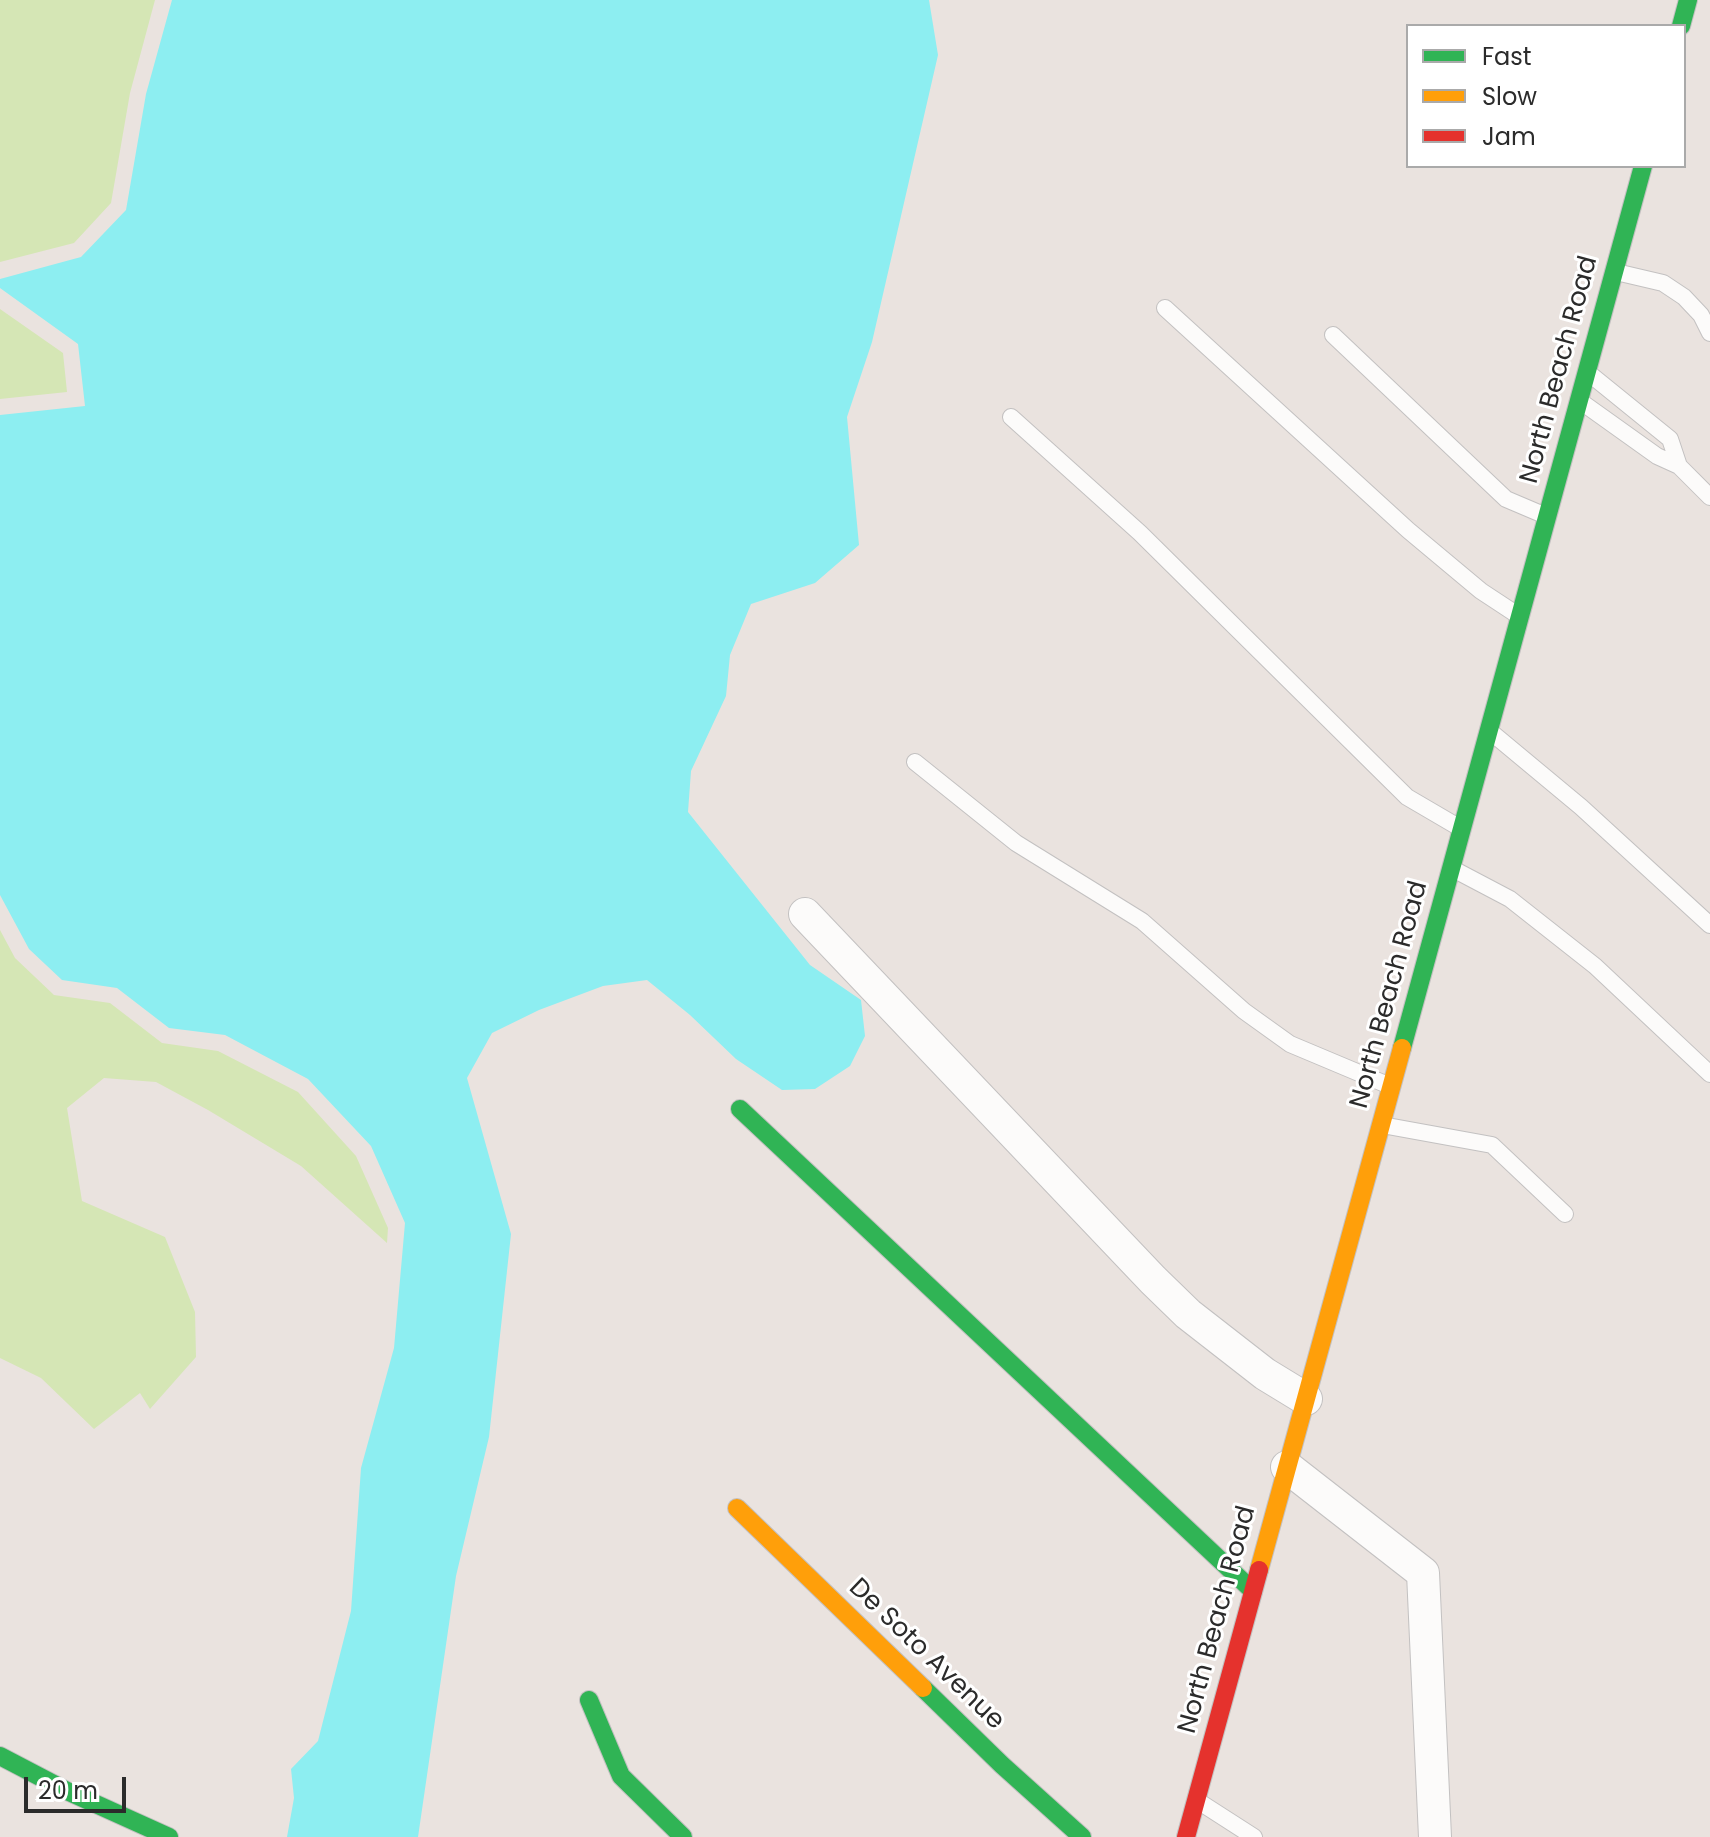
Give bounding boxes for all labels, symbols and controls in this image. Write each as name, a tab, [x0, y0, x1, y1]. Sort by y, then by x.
legend	[1406, 24, 1686, 168]
text: Fast	[1482, 40, 1532, 73]
text: Slow	[1482, 80, 1537, 113]
text: Jam	[1482, 120, 1536, 153]
street label: North Beach Road	[1515, 253, 1605, 487]
street label: North Beach Road	[1345, 878, 1435, 1112]
street label: North Beach Road	[1173, 1503, 1263, 1737]
street label: De Soto Avenue	[842, 1573, 1010, 1737]
scale bar	[28, 1761, 130, 1811]
text: 20 m	[38, 1774, 98, 1807]

